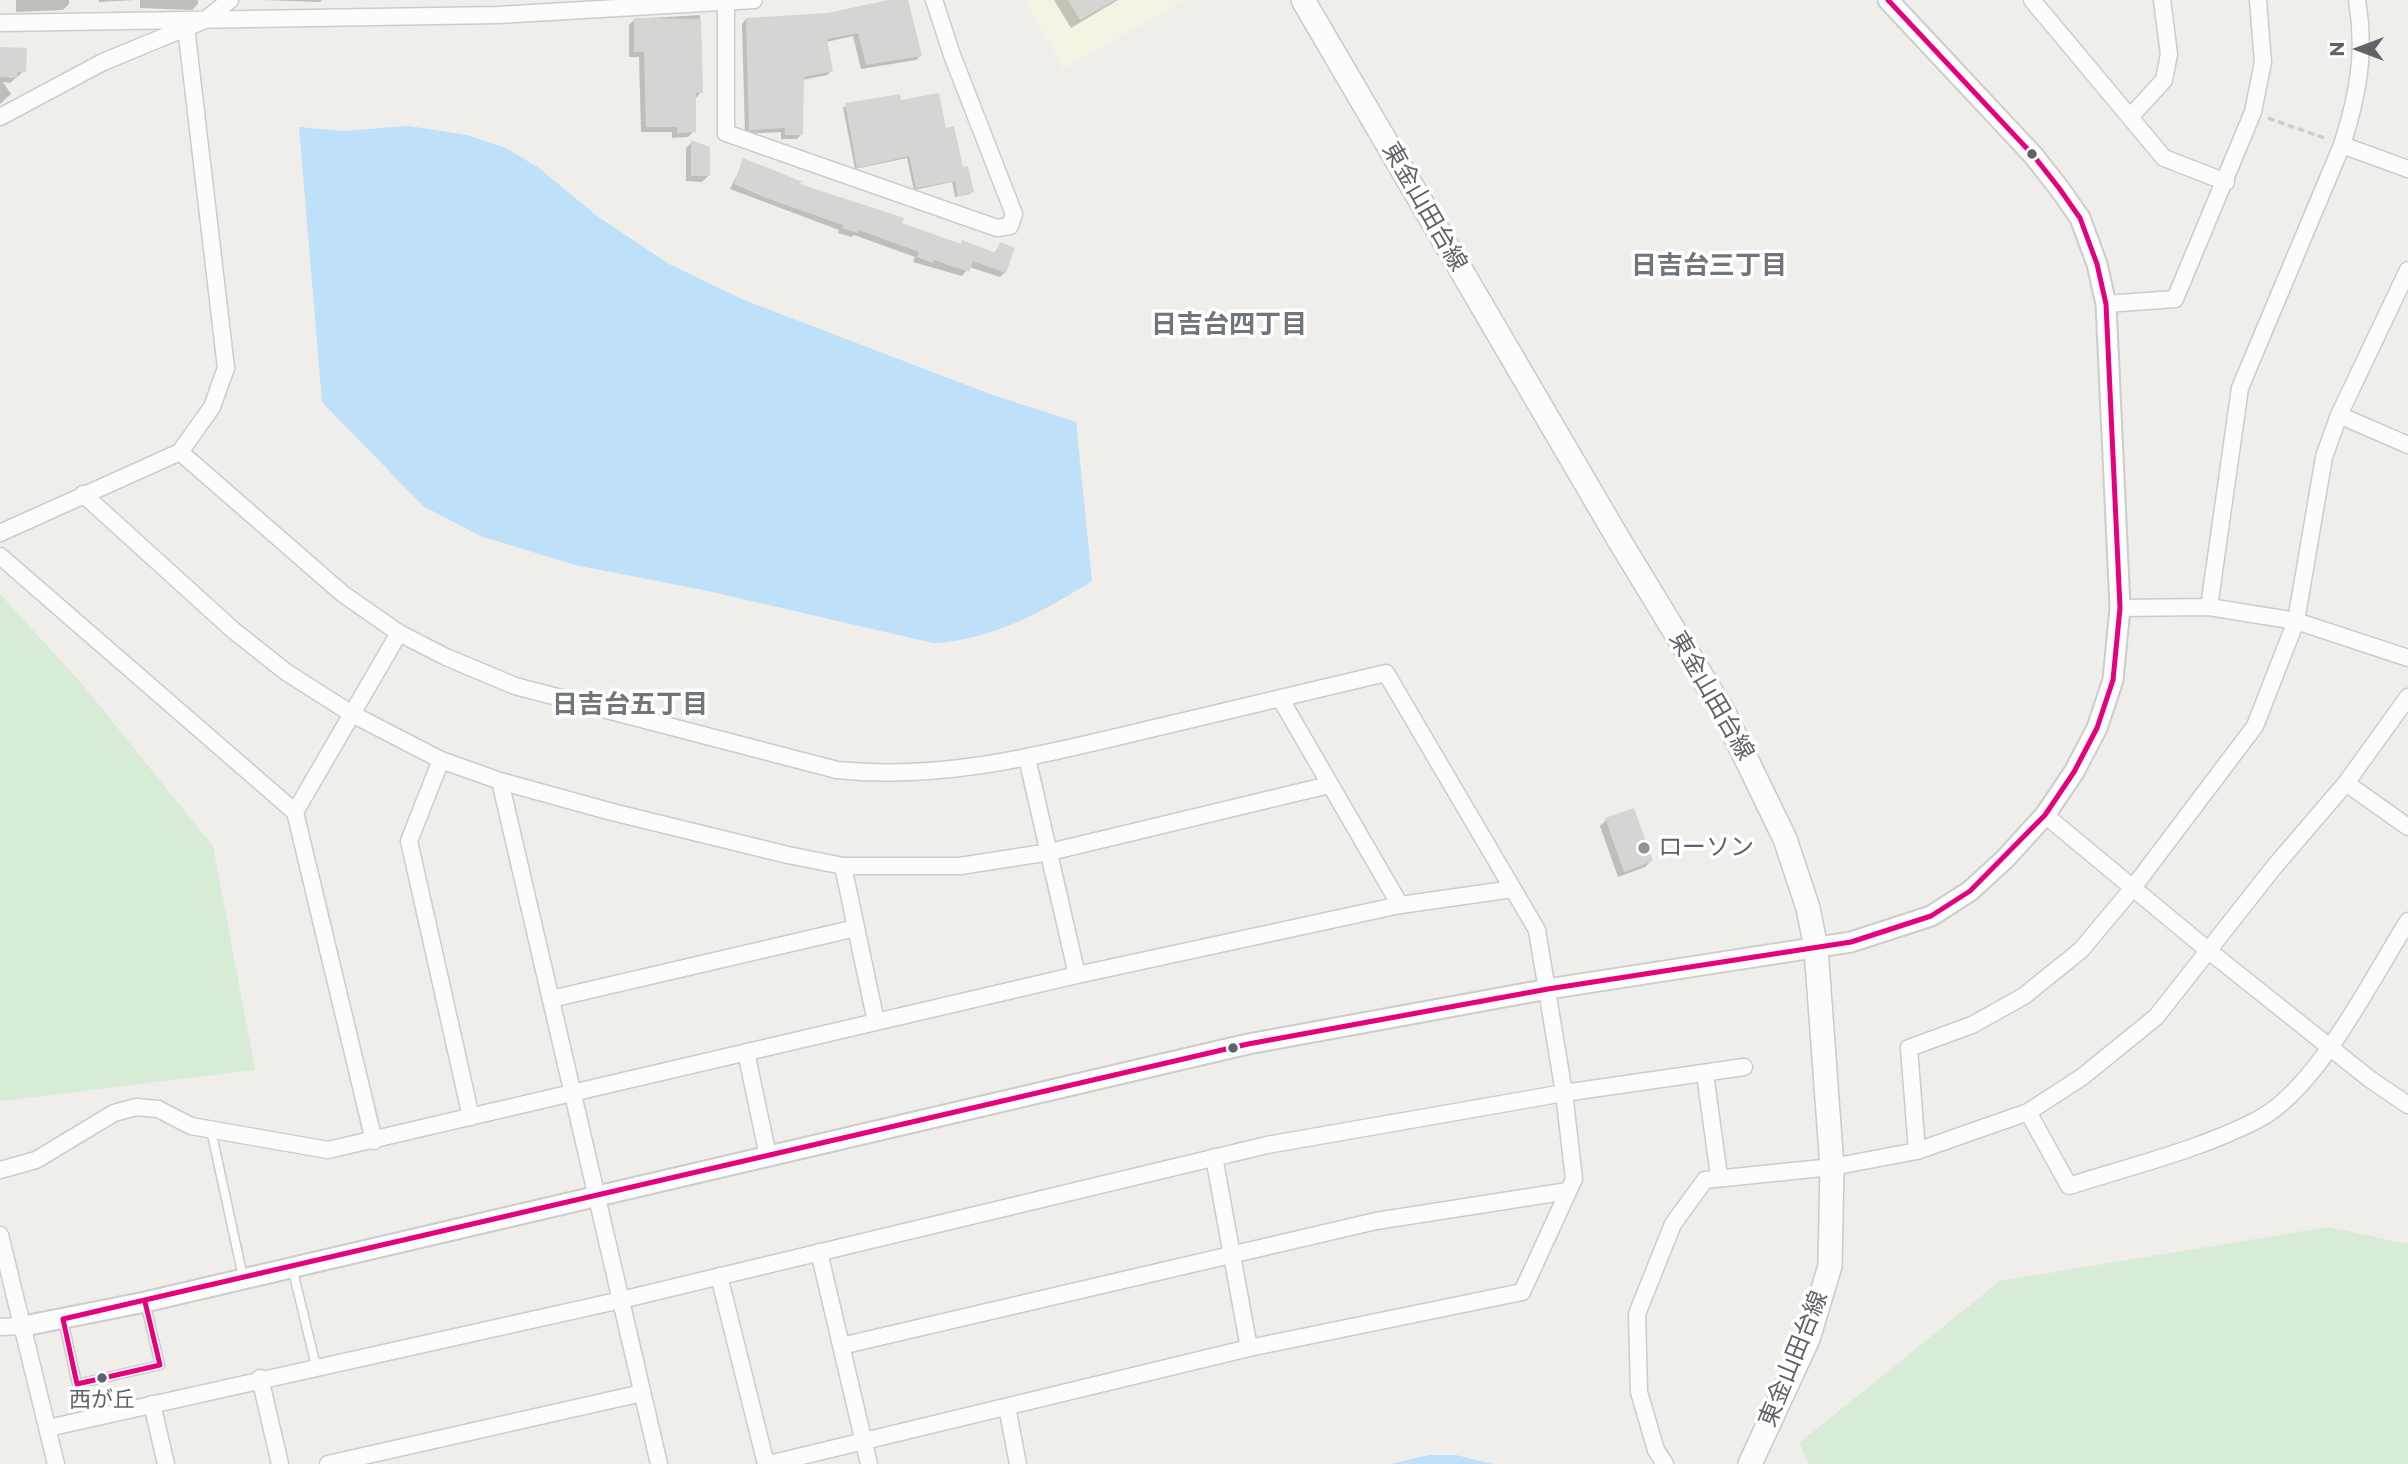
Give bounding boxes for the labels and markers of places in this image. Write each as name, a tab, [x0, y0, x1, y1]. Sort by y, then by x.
unlabelled marker	[2025, 147, 2039, 161]
place label: ローソン	[1658, 834, 1754, 862]
marker: ローソン	[1636, 840, 1652, 856]
unlabelled marker	[1226, 1041, 1240, 1055]
marker: 西が丘	[95, 1371, 109, 1385]
place label: 西が丘	[69, 1388, 135, 1414]

